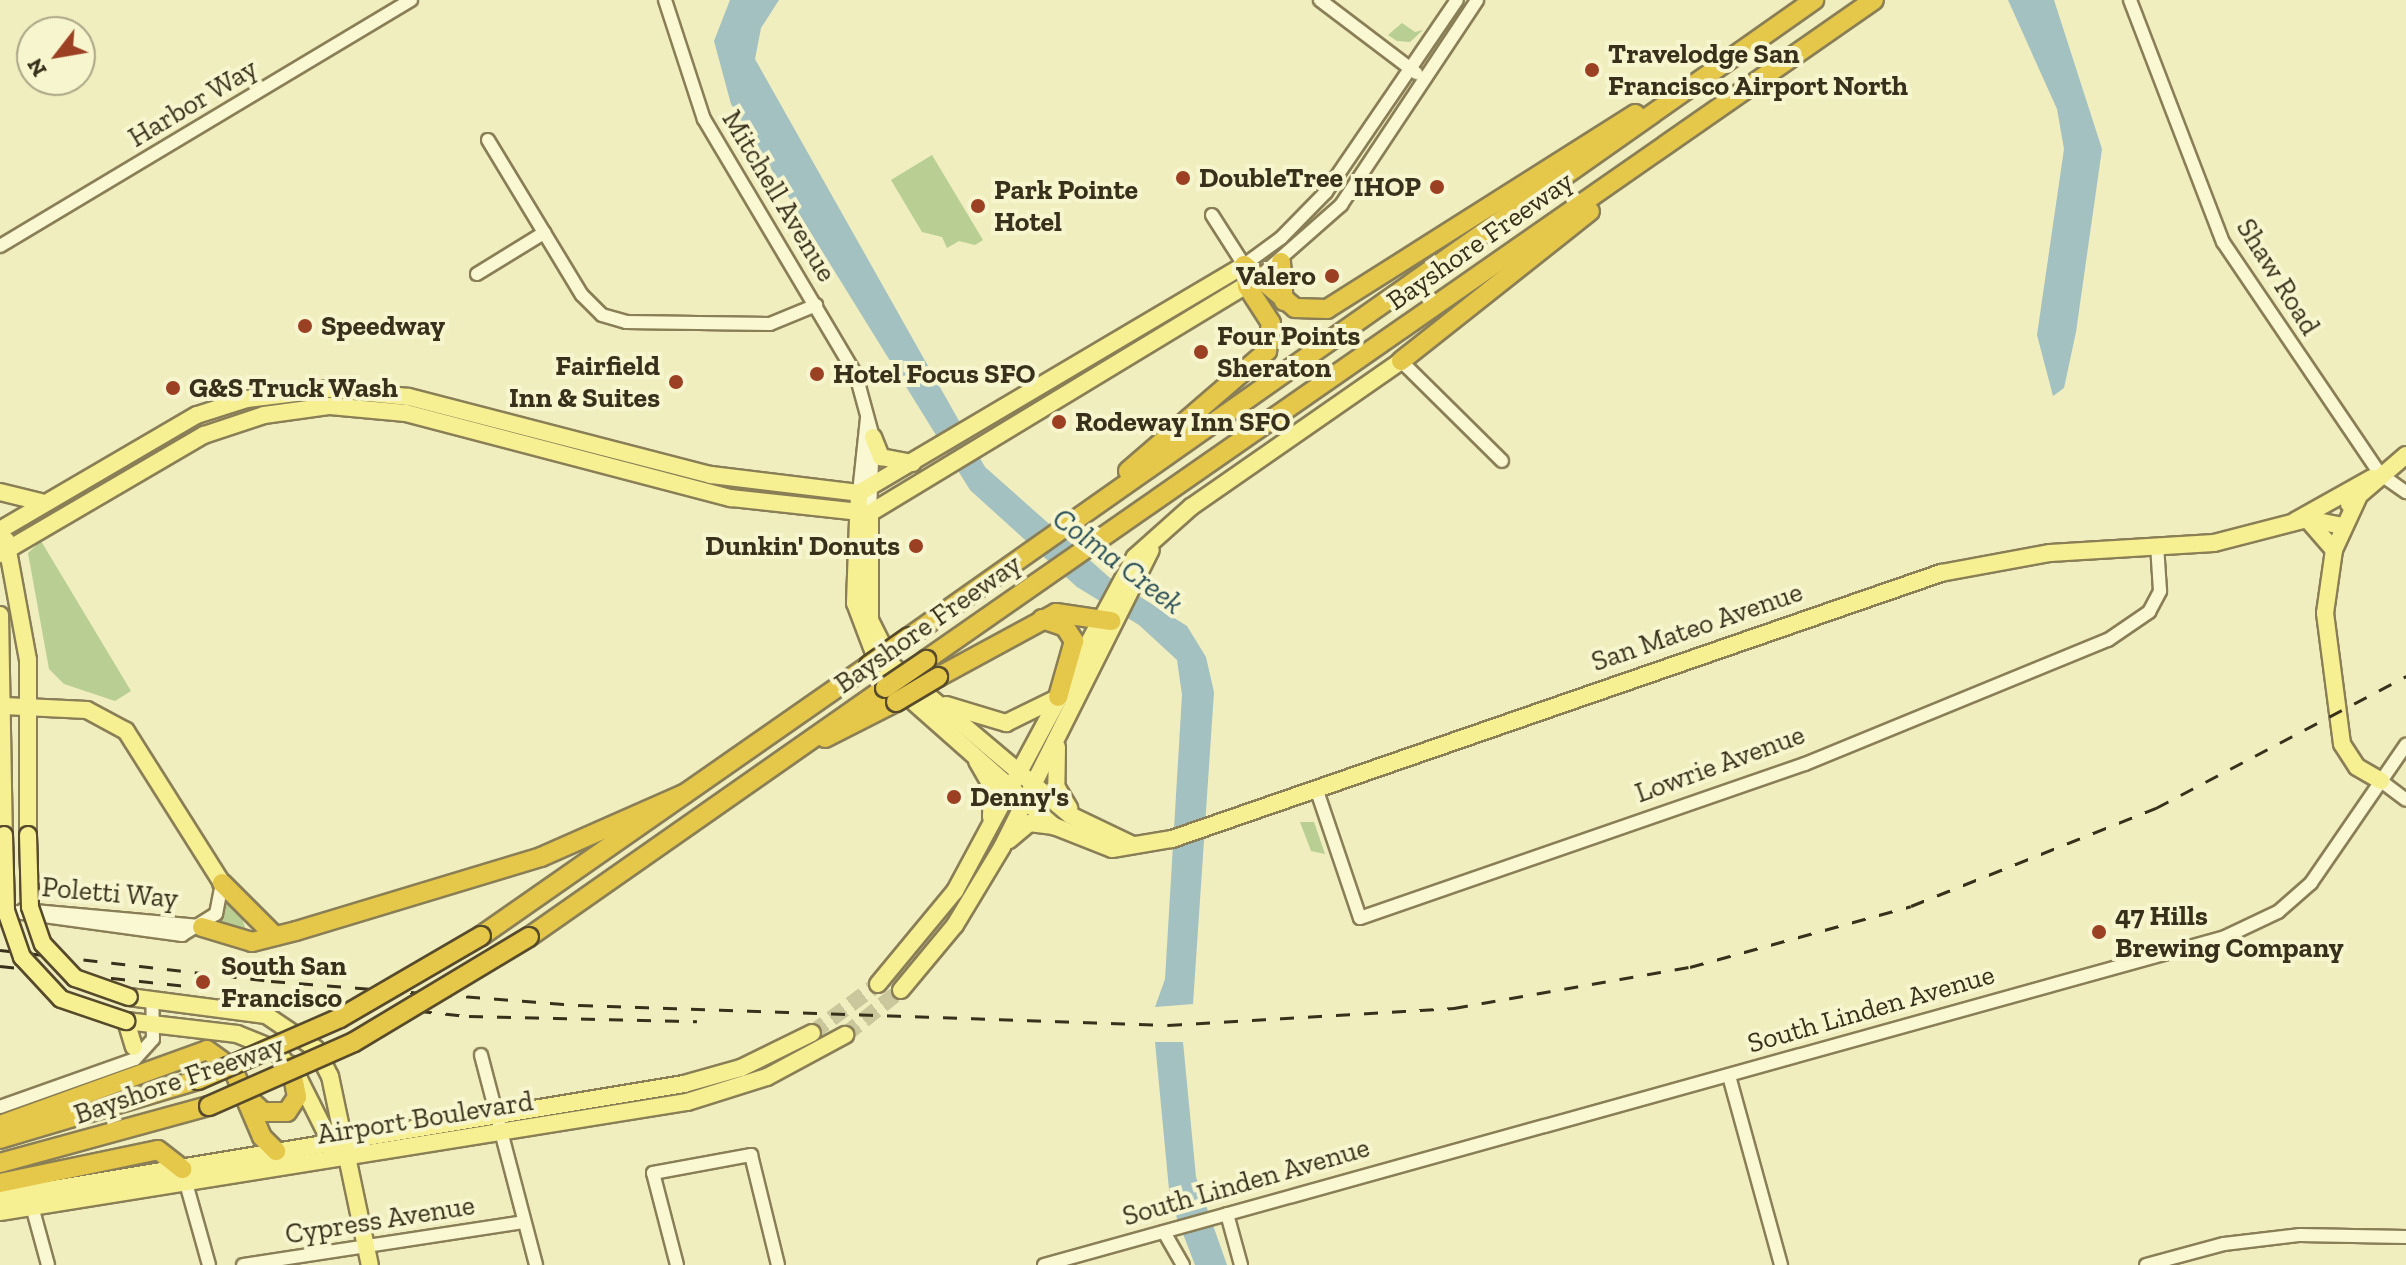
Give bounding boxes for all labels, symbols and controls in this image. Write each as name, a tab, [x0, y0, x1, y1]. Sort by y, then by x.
north arrow	[16, 16, 96, 96]
place label: Travelodge San Francisco Airport North	[1608, 37, 1909, 103]
street label: Harbor Way	[122, 51, 264, 155]
text: N	[21, 53, 53, 82]
marker: Travelodge San Francisco Airport North	[1583, 61, 1601, 79]
street label: Mitchell Avenue	[714, 104, 844, 288]
place label: DoubleTree	[1199, 161, 1343, 195]
street label: Bayshore Freeway	[1380, 164, 1580, 318]
marker: DoubleTree	[1174, 169, 1192, 187]
place label: IHOP	[1354, 170, 1421, 204]
place label: Park Pointe Hotel	[994, 173, 1138, 239]
marker: IHOP	[1428, 178, 1446, 196]
marker: Park Pointe Hotel	[969, 197, 987, 215]
street label: Shaw Road	[2229, 212, 2327, 342]
place label: Valero	[1236, 259, 1316, 293]
marker: Valero	[1323, 267, 1341, 285]
place label: Speedway	[321, 309, 445, 343]
marker: Speedway	[296, 317, 314, 335]
place label: Four Points Sheraton	[1217, 319, 1361, 385]
marker: Four Points Sheraton	[1192, 343, 1210, 361]
place label: Fairfield Inn & Suites	[509, 349, 660, 415]
place label: Hotel Focus SFO	[833, 357, 1035, 391]
marker: Hotel Focus SFO	[808, 365, 826, 383]
place label: G&S Truck Wash	[189, 371, 399, 405]
marker: Fairfield Inn & Suites	[667, 373, 685, 391]
marker: G&S Truck Wash	[164, 379, 182, 397]
place label: Rodeway Inn SFO	[1075, 405, 1291, 439]
marker: Rodeway Inn SFO	[1050, 413, 1068, 431]
water label: Colma Creek	[1045, 500, 1191, 622]
place label: Dunkin' Donuts	[705, 529, 900, 563]
marker: Dunkin' Donuts	[907, 537, 925, 555]
street label: Bayshore Freeway	[828, 547, 1028, 701]
street label: San Mateo Avenue	[1587, 575, 1807, 679]
street label: Lowrie Avenue	[1630, 718, 1810, 810]
place label: Denny's	[970, 780, 1069, 814]
marker: Denny's	[945, 788, 963, 806]
street label: Poletti Way	[40, 870, 180, 916]
place label: 47 Hills Brewing Company	[2115, 899, 2344, 965]
marker: 47 Hills Brewing Company	[2090, 923, 2108, 941]
place label: South San Francisco	[221, 949, 347, 1015]
street label: South Linden Avenue	[1743, 958, 1999, 1060]
marker: South San Francisco	[192, 971, 214, 993]
street label: Bayshore Freeway	[70, 1028, 288, 1132]
street label: Airport Boulevard	[315, 1084, 535, 1152]
street label: South Linden Avenue	[1118, 1131, 1374, 1233]
street label: Cypress Avenue	[282, 1188, 478, 1252]

